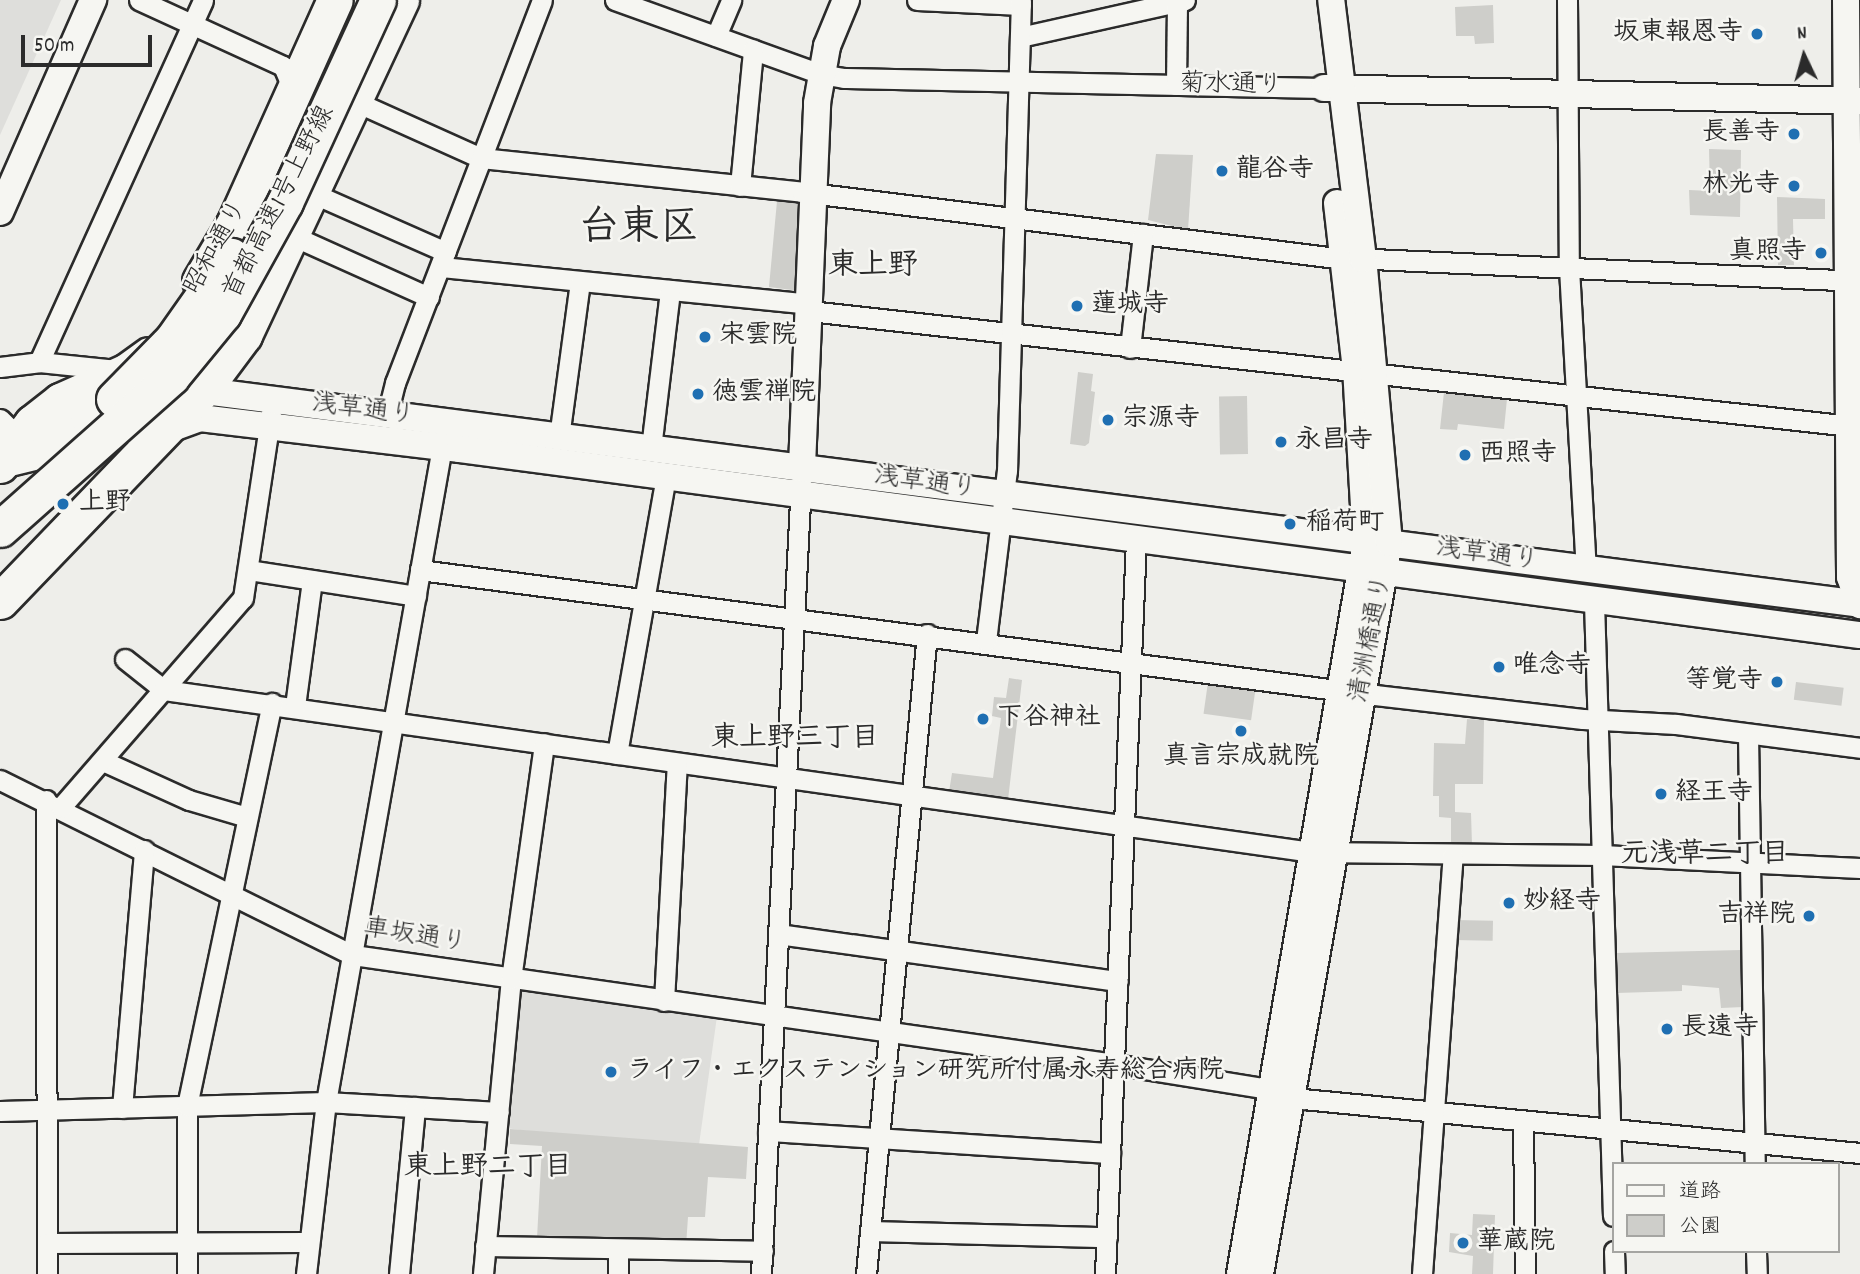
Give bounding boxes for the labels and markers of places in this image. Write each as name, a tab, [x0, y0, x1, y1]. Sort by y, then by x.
place label: 坂東報恩寺	[1613, 18, 1743, 50]
marker: 坂東報恩寺	[1749, 26, 1765, 42]
place label: 長善寺	[1702, 118, 1780, 150]
marker: 長善寺	[1786, 126, 1802, 142]
place label: 龍谷寺	[1236, 155, 1314, 187]
marker: 龍谷寺	[1214, 163, 1230, 179]
place label: 林光寺	[1702, 170, 1780, 202]
marker: 林光寺	[1786, 178, 1802, 194]
place label: 真照寺	[1729, 237, 1807, 269]
marker: 真照寺	[1813, 245, 1829, 261]
place label: 蓮城寺	[1091, 290, 1169, 322]
marker: 蓮城寺	[1069, 298, 1085, 314]
place label: 宋雲院	[719, 321, 797, 353]
marker: 宋雲院	[697, 329, 713, 345]
place label: 徳雲禅院	[712, 378, 816, 410]
marker: 徳雲禅院	[690, 386, 706, 402]
place label: 宗源寺	[1122, 404, 1200, 436]
marker: 宗源寺	[1100, 412, 1116, 428]
place label: 永昌寺	[1295, 426, 1373, 458]
marker: 永昌寺	[1273, 434, 1289, 450]
place label: 西照寺	[1479, 439, 1557, 471]
marker: 西照寺	[1457, 447, 1473, 463]
place label: 上野	[79, 488, 131, 520]
marker: 上野	[53, 494, 73, 514]
place label: 稲荷町	[1306, 508, 1384, 540]
marker: 稲荷町	[1280, 514, 1300, 534]
place label: 唯念寺	[1513, 651, 1591, 683]
marker: 唯念寺	[1491, 659, 1507, 675]
place label: 等覚寺	[1685, 666, 1763, 698]
marker: 等覚寺	[1769, 674, 1785, 690]
place label: 下谷神社	[997, 703, 1101, 735]
marker: 下谷神社	[975, 711, 991, 727]
marker: 真言宗成就院	[1233, 723, 1249, 739]
place label: 真言宗成就院	[1163, 742, 1319, 774]
place label: 経王寺	[1675, 778, 1753, 810]
marker: 経王寺	[1653, 786, 1669, 802]
place label: 妙経寺	[1523, 887, 1601, 919]
marker: 妙経寺	[1501, 895, 1517, 911]
place label: 吉祥院	[1717, 900, 1795, 932]
marker: 吉祥院	[1801, 908, 1817, 924]
place label: 長遠寺	[1681, 1013, 1759, 1045]
marker: 長遠寺	[1659, 1021, 1675, 1037]
place label: ライフ・エクステンション研究所付属永寿総合病院	[627, 1056, 1225, 1088]
marker: ライフ・エクステンション研究所付属永寿総合病院	[601, 1062, 621, 1082]
place label: 華蔵院	[1477, 1227, 1555, 1259]
marker: 華蔵院	[1455, 1235, 1471, 1251]

